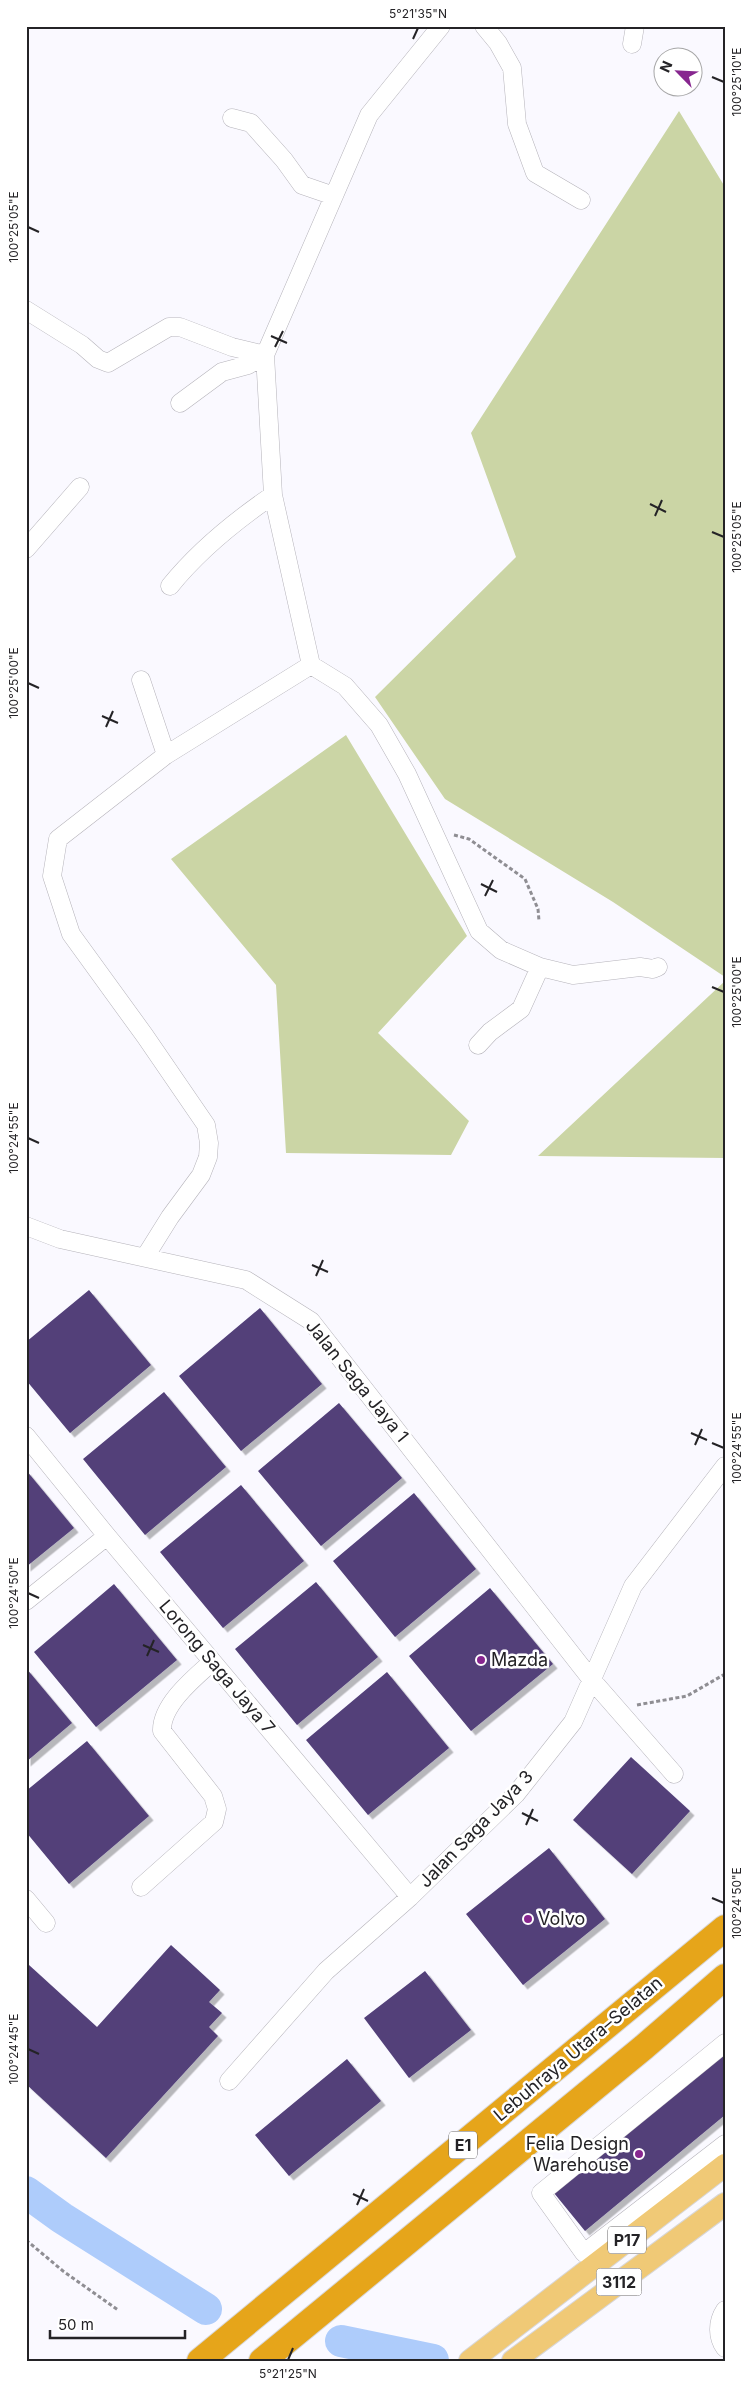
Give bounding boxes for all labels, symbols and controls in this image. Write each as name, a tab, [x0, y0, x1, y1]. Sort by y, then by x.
text: 5°21'35"N	[389, 6, 447, 21]
north arrow	[654, 48, 704, 98]
text: 100°25'10"E	[729, 48, 744, 116]
text: N	[656, 58, 676, 75]
text: 100°25'05"E	[6, 191, 21, 263]
text: 100°25'05"E	[729, 501, 744, 573]
text: 100°25'00"E	[6, 647, 21, 719]
text: 100°25'00"E	[729, 956, 744, 1028]
text: 100°24'55"E	[6, 1102, 21, 1174]
street label: Jalan Saga Jaya 1	[302, 1315, 413, 1446]
text: 100°24'55"E	[729, 1412, 744, 1484]
text: 100°24'50"E	[6, 1557, 21, 1629]
street label: Lorong Saga Jaya 7	[155, 1595, 280, 1738]
place label: Mazda	[491, 1649, 548, 1670]
marker: Mazda	[475, 1654, 487, 1666]
street label: Jalan Saga Jaya 3	[414, 1766, 537, 1892]
text: 100°24'50"E	[729, 1867, 744, 1939]
place label: Volvo	[538, 1908, 585, 1929]
marker: Volvo	[522, 1913, 534, 1925]
street label: Lebuhraya Utara–Selatan	[489, 1972, 666, 2125]
text: 100°24'45"E	[6, 2013, 21, 2085]
road number: E1	[449, 2132, 477, 2158]
place label: Felia Design Warehouse	[526, 2133, 629, 2175]
marker: Felia Design Warehouse	[633, 2148, 645, 2160]
road number: P17	[608, 2226, 646, 2254]
road number: 3112	[596, 2268, 642, 2296]
scale bar	[50, 2307, 185, 2339]
text: 50 m	[58, 2315, 94, 2334]
text: 5°21'25"N	[259, 2366, 317, 2381]

